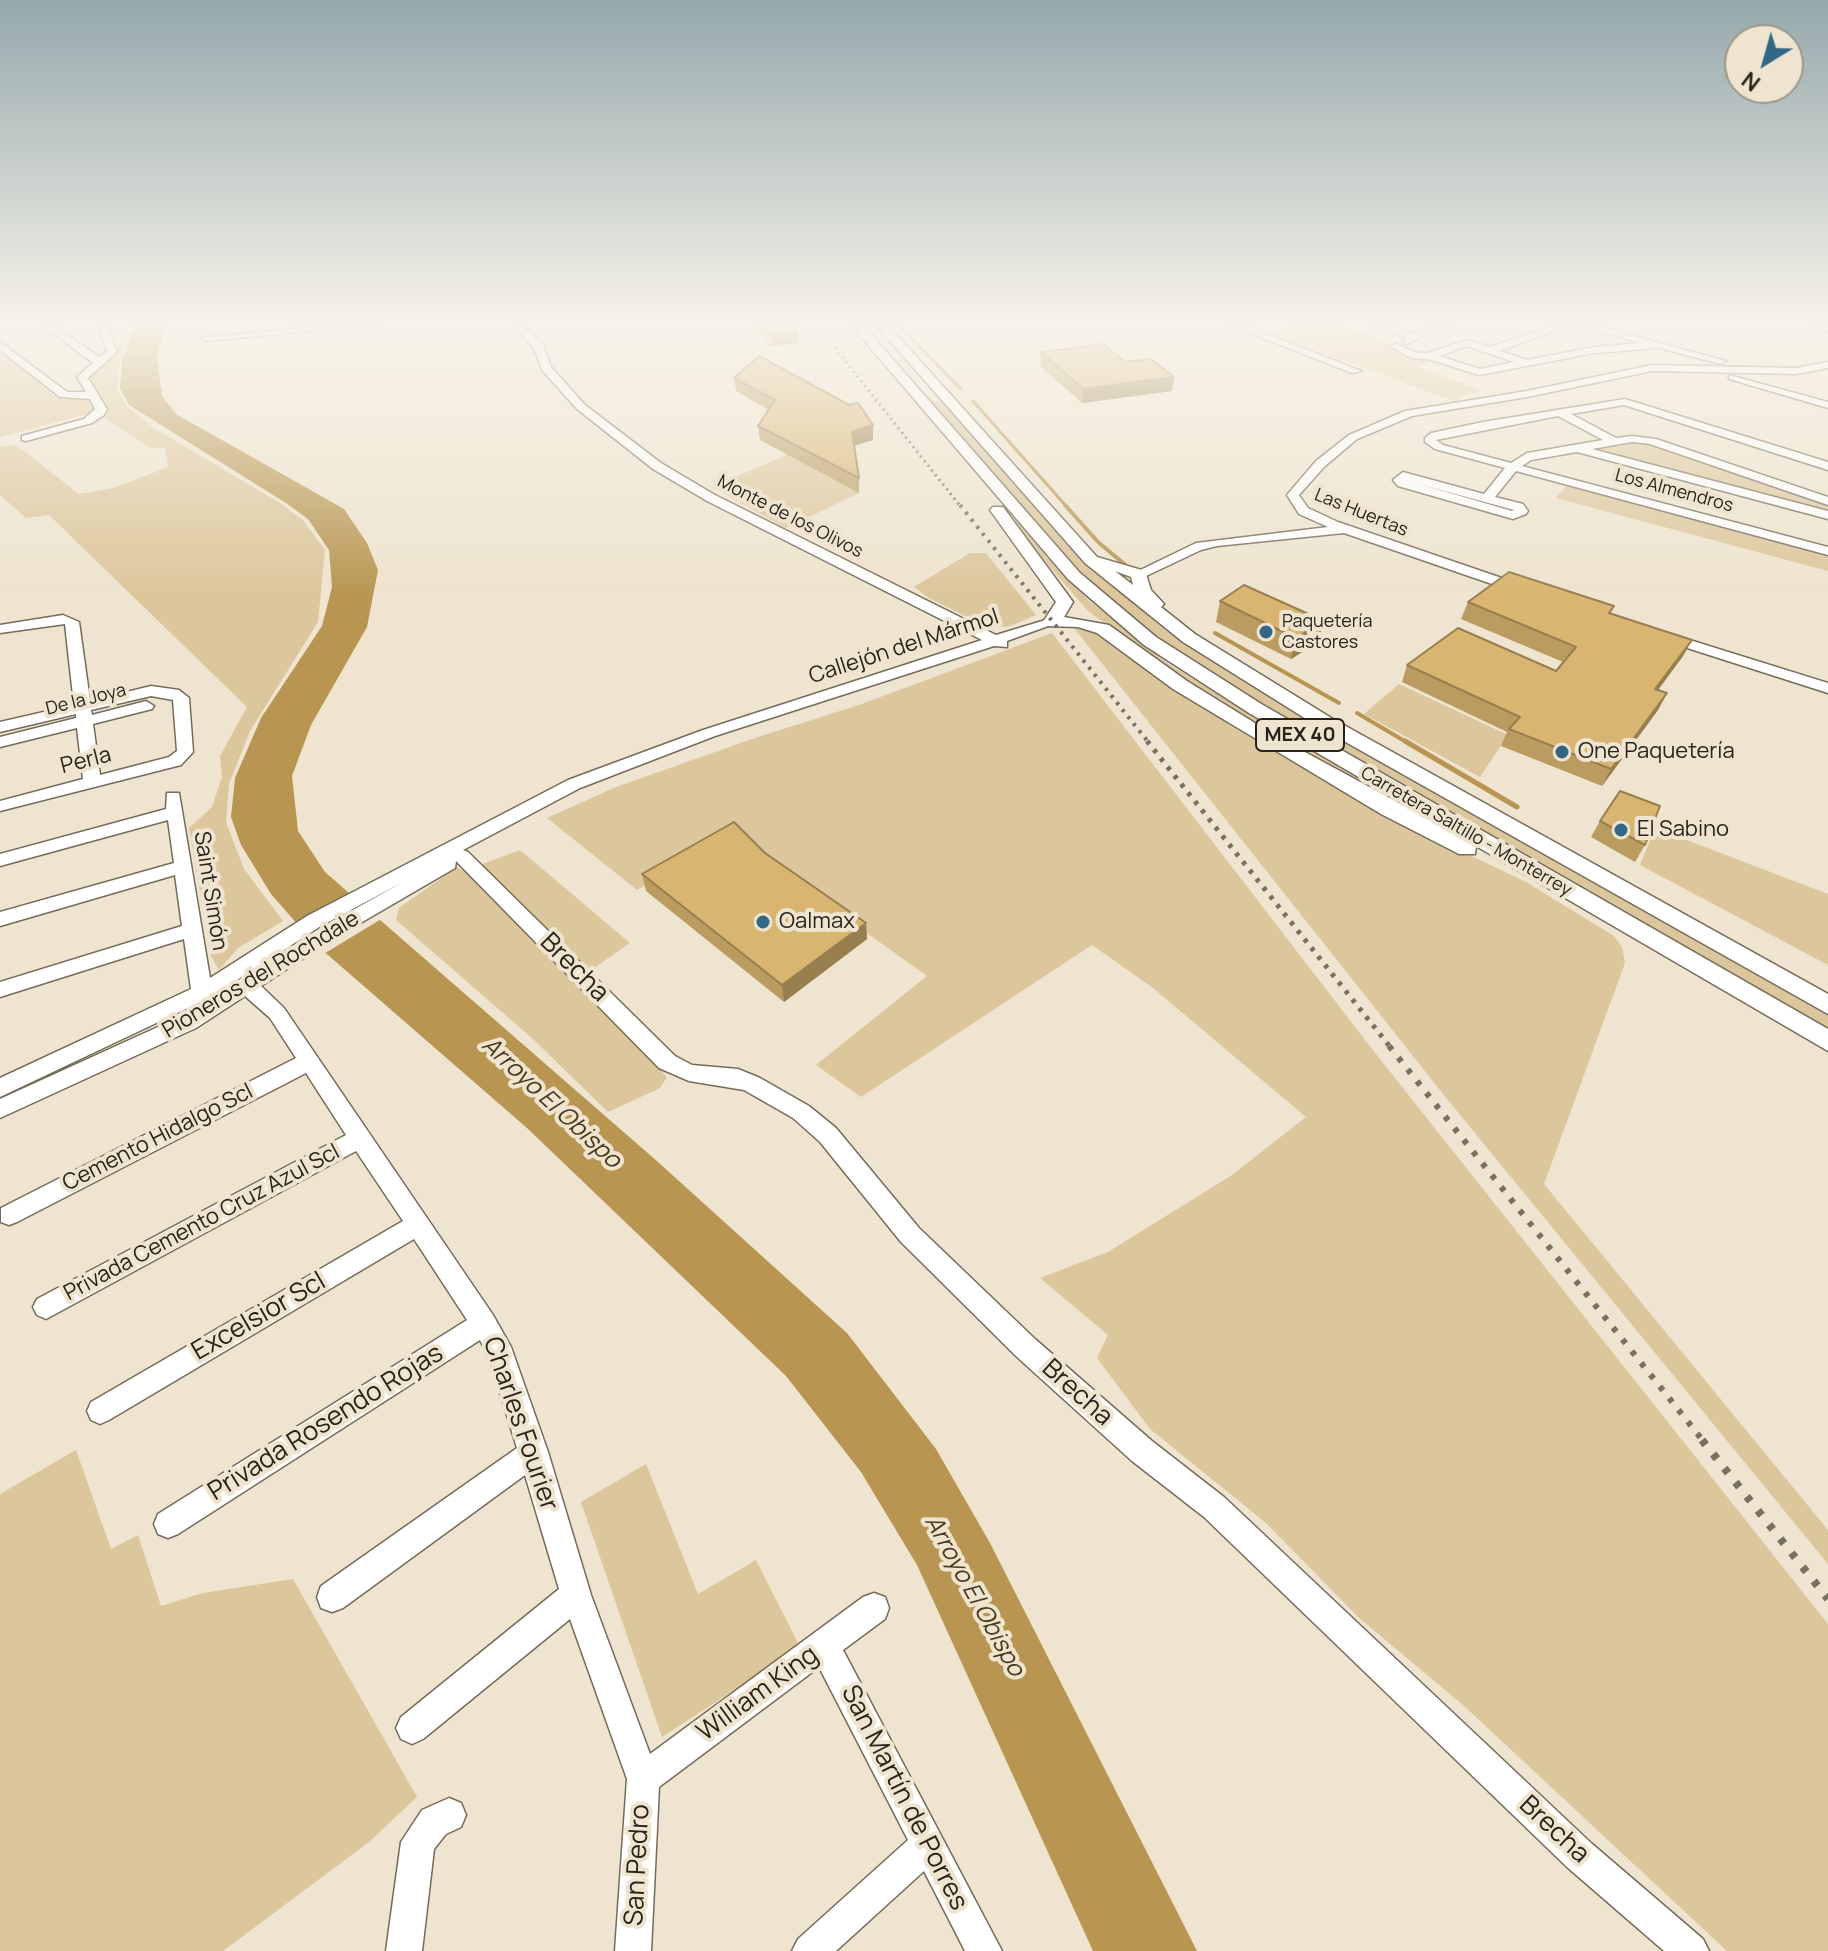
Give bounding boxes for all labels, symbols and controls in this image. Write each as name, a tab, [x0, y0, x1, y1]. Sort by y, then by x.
north arrow	[1724, 24, 1804, 104]
text: N	[1735, 65, 1766, 98]
street label: Los Almendros	[1613, 465, 1735, 517]
street label: Monte de los Olivos	[714, 471, 866, 563]
street label: Las Huertas	[1311, 484, 1411, 542]
street label: Callejón del Mármol	[806, 604, 1002, 690]
place label: Paquetería Castores	[1282, 611, 1372, 654]
marker: Paquetería Castores	[1257, 623, 1275, 641]
street label: De la Joya	[44, 680, 128, 720]
road number: MEX 40	[1256, 719, 1344, 751]
place label: One Paquetería	[1578, 739, 1735, 765]
street label: Perla	[58, 742, 114, 780]
marker: One Paquetería	[1553, 743, 1571, 761]
street label: Carretera Saltillo - Monterrey	[1357, 763, 1575, 901]
place label: El Sabino	[1637, 817, 1729, 843]
marker: El Sabino	[1612, 821, 1630, 839]
street label: Saint Simón	[188, 829, 232, 953]
street label: Pioneros del Rochdale	[158, 906, 364, 1044]
place label: Oalmax	[779, 909, 855, 935]
marker: Oalmax	[754, 913, 772, 931]
street label: Brecha	[533, 927, 615, 1009]
water label: Arroyo El Obispo	[476, 1031, 626, 1175]
street label: Cemento Hidalgo Scl	[59, 1079, 257, 1197]
street label: Privada Cemento Cruz Azul Scl	[60, 1139, 344, 1307]
street label: Excelsior Scl	[187, 1266, 331, 1368]
street label: Charles Fourier	[476, 1333, 564, 1515]
street label: Privada Rosendo Rojas	[203, 1338, 449, 1508]
street label: Brecha	[1035, 1353, 1119, 1433]
water label: Arroyo El Obispo	[918, 1511, 1030, 1681]
street label: William King	[691, 1640, 825, 1748]
street label: San Martín de Porres	[834, 1680, 974, 1916]
street label: Brecha	[1512, 1790, 1596, 1870]
street label: San Pedro	[619, 1803, 657, 1927]

